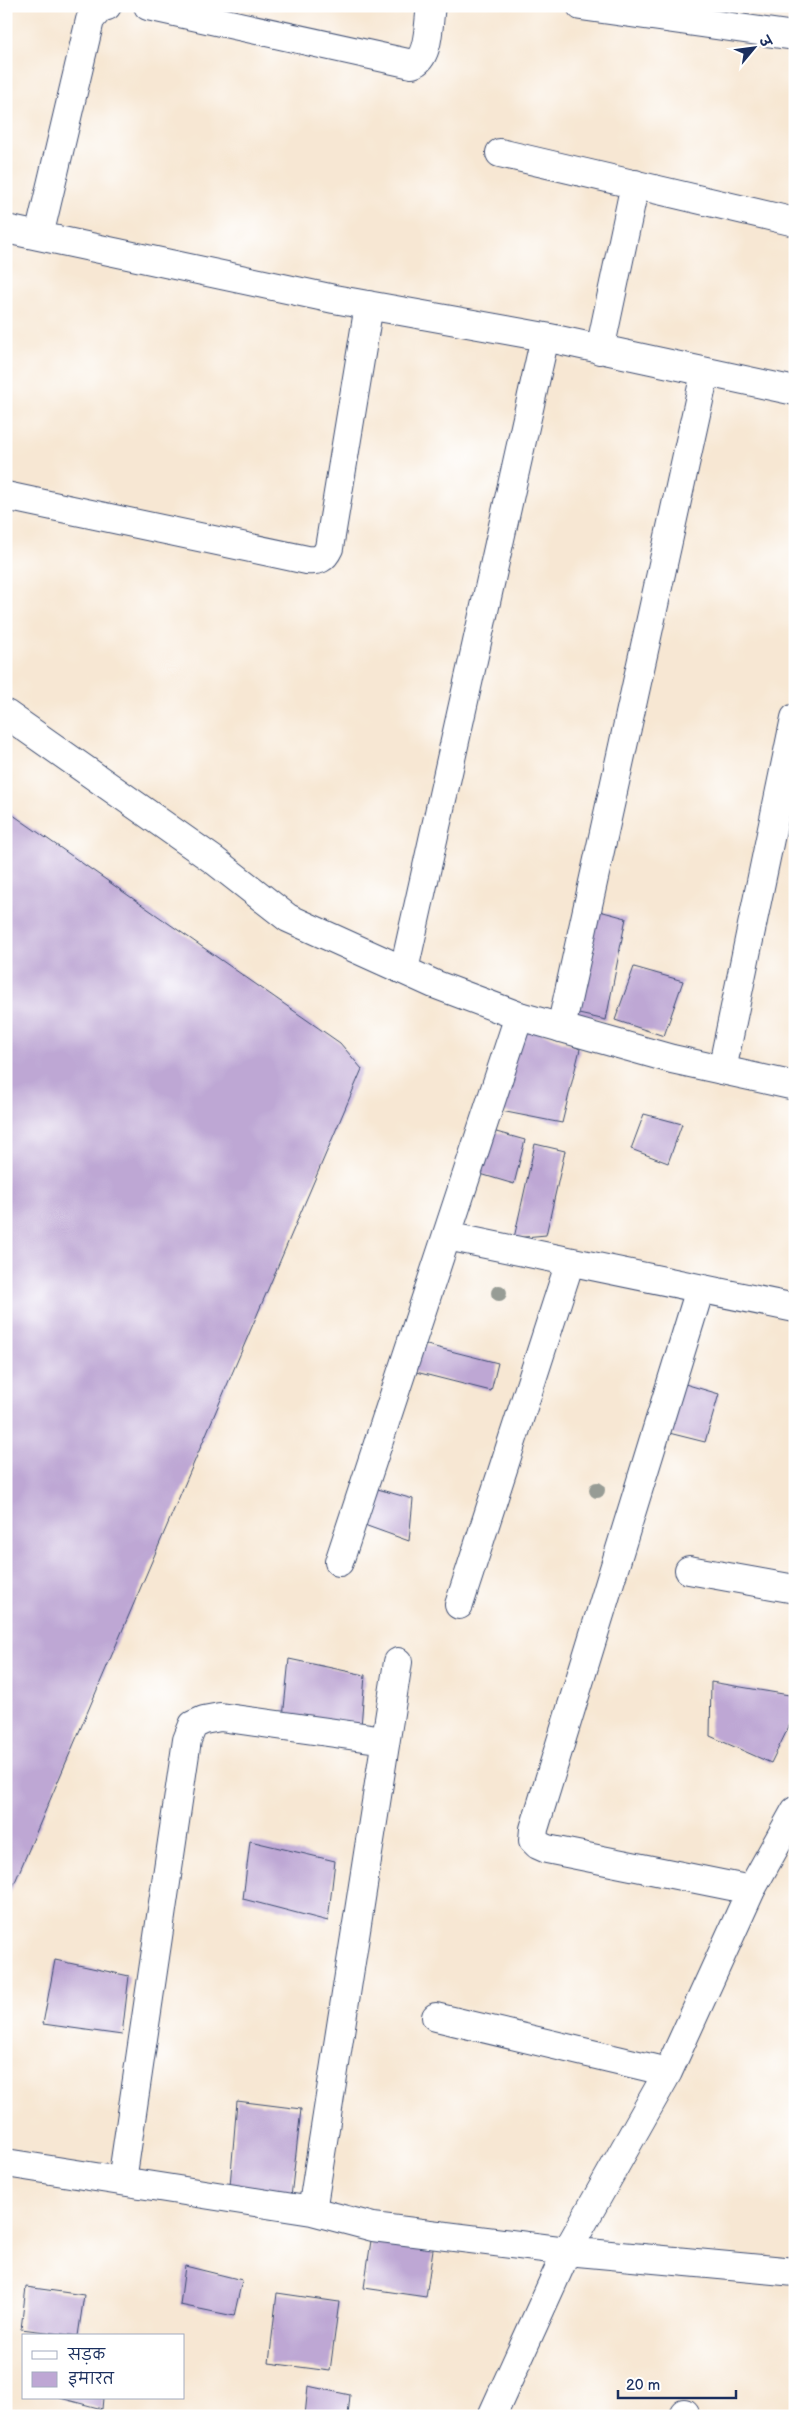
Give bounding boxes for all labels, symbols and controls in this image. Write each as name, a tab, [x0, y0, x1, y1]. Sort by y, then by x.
north arrow	[728, 22, 778, 72]
text: उ	[754, 32, 775, 52]
legend	[22, 2334, 185, 2400]
text: सड़क	[67, 2346, 106, 2365]
scale bar	[618, 2367, 736, 2399]
text: इमारत	[68, 2370, 115, 2389]
text: 20 m	[626, 2376, 660, 2395]

